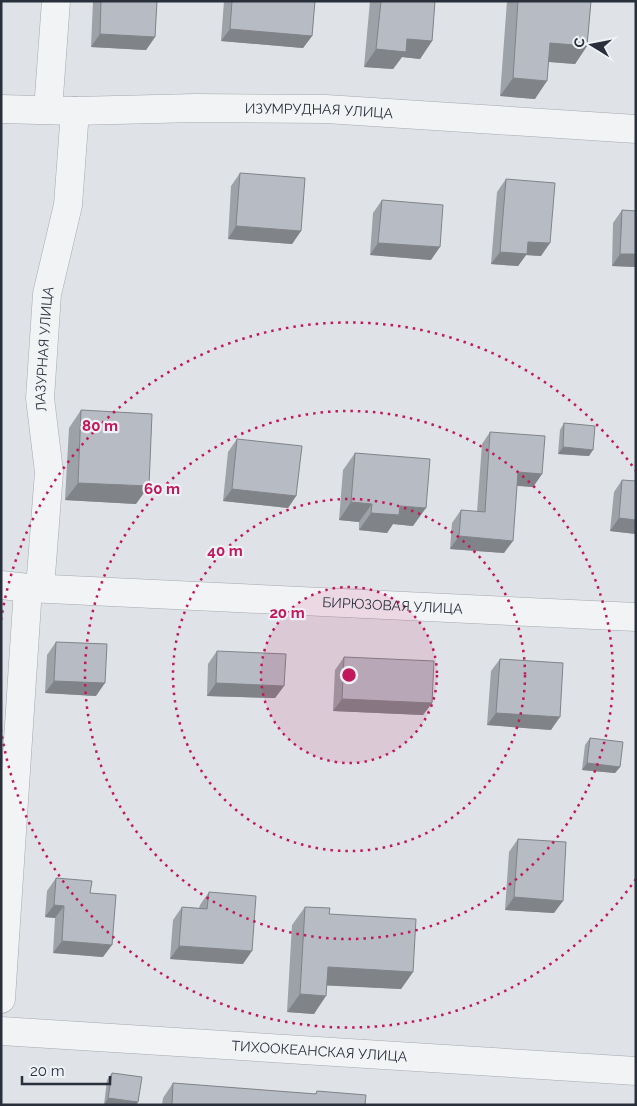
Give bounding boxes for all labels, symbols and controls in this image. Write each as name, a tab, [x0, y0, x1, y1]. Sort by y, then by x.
north arrow	[567, 20, 617, 70]
text: С	[570, 36, 588, 49]
street label: ИЗУМРУДНАЯ УЛИЦА	[245, 100, 394, 121]
street label: ЛАЗУРНАЯ УЛИЦА	[32, 284, 57, 413]
text: 80 m	[82, 417, 118, 435]
text: 60 m	[144, 480, 180, 498]
text: 40 m	[207, 542, 243, 560]
street label: БИРЮЗОВАЯ УЛИЦА	[322, 594, 464, 617]
text: 20 m	[269, 604, 305, 622]
centre of rings	[340, 666, 358, 684]
street label: ТИХООКЕАНСКАЯ УЛИЦА	[231, 1038, 408, 1065]
scale bar	[22, 1054, 110, 1086]
text: 20 m	[30, 1062, 65, 1080]

